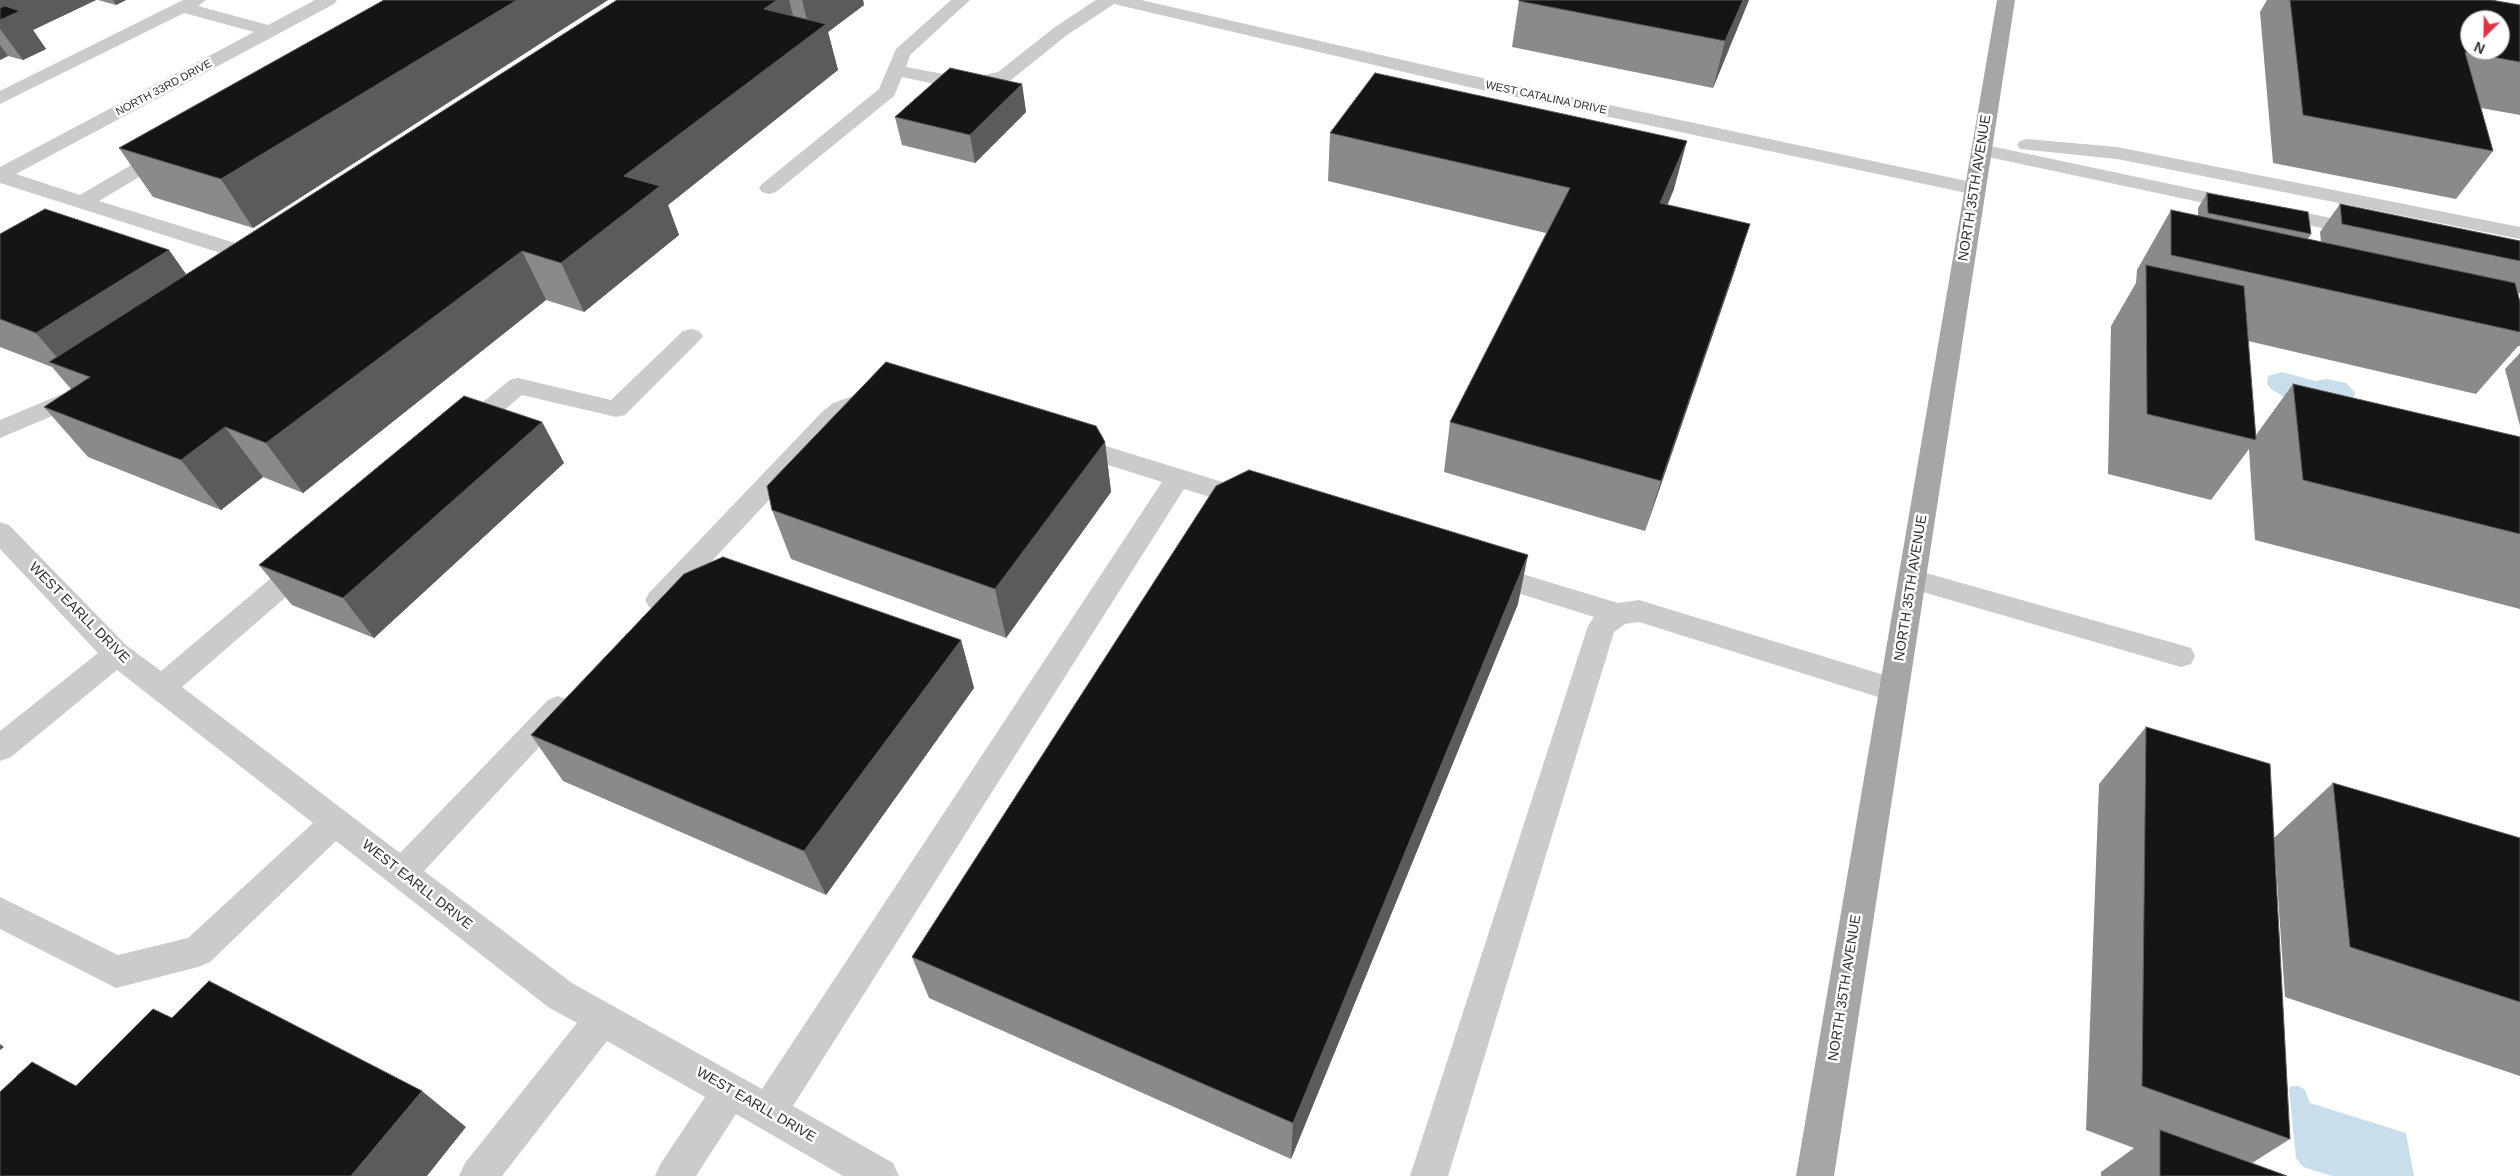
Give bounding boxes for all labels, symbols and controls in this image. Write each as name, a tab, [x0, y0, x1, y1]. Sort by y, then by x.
north arrow	[2460, 10, 2510, 60]
text: N	[2472, 39, 2487, 57]
street label: NORTH 33RD DRIVE	[114, 57, 214, 119]
street label: WEST CATALINA DRIVE	[1484, 79, 1608, 117]
street label: NORTH 35TH AVENUE	[1955, 114, 1995, 262]
street label: NORTH 35TH AVENUE	[1891, 514, 1931, 662]
street label: WEST EARLL DRIVE	[25, 559, 133, 667]
street label: WEST EARLL DRIVE	[358, 837, 476, 933]
street label: NORTH 35TH AVENUE	[1825, 914, 1865, 1062]
street label: WEST EARLL DRIVE	[693, 1064, 819, 1146]

